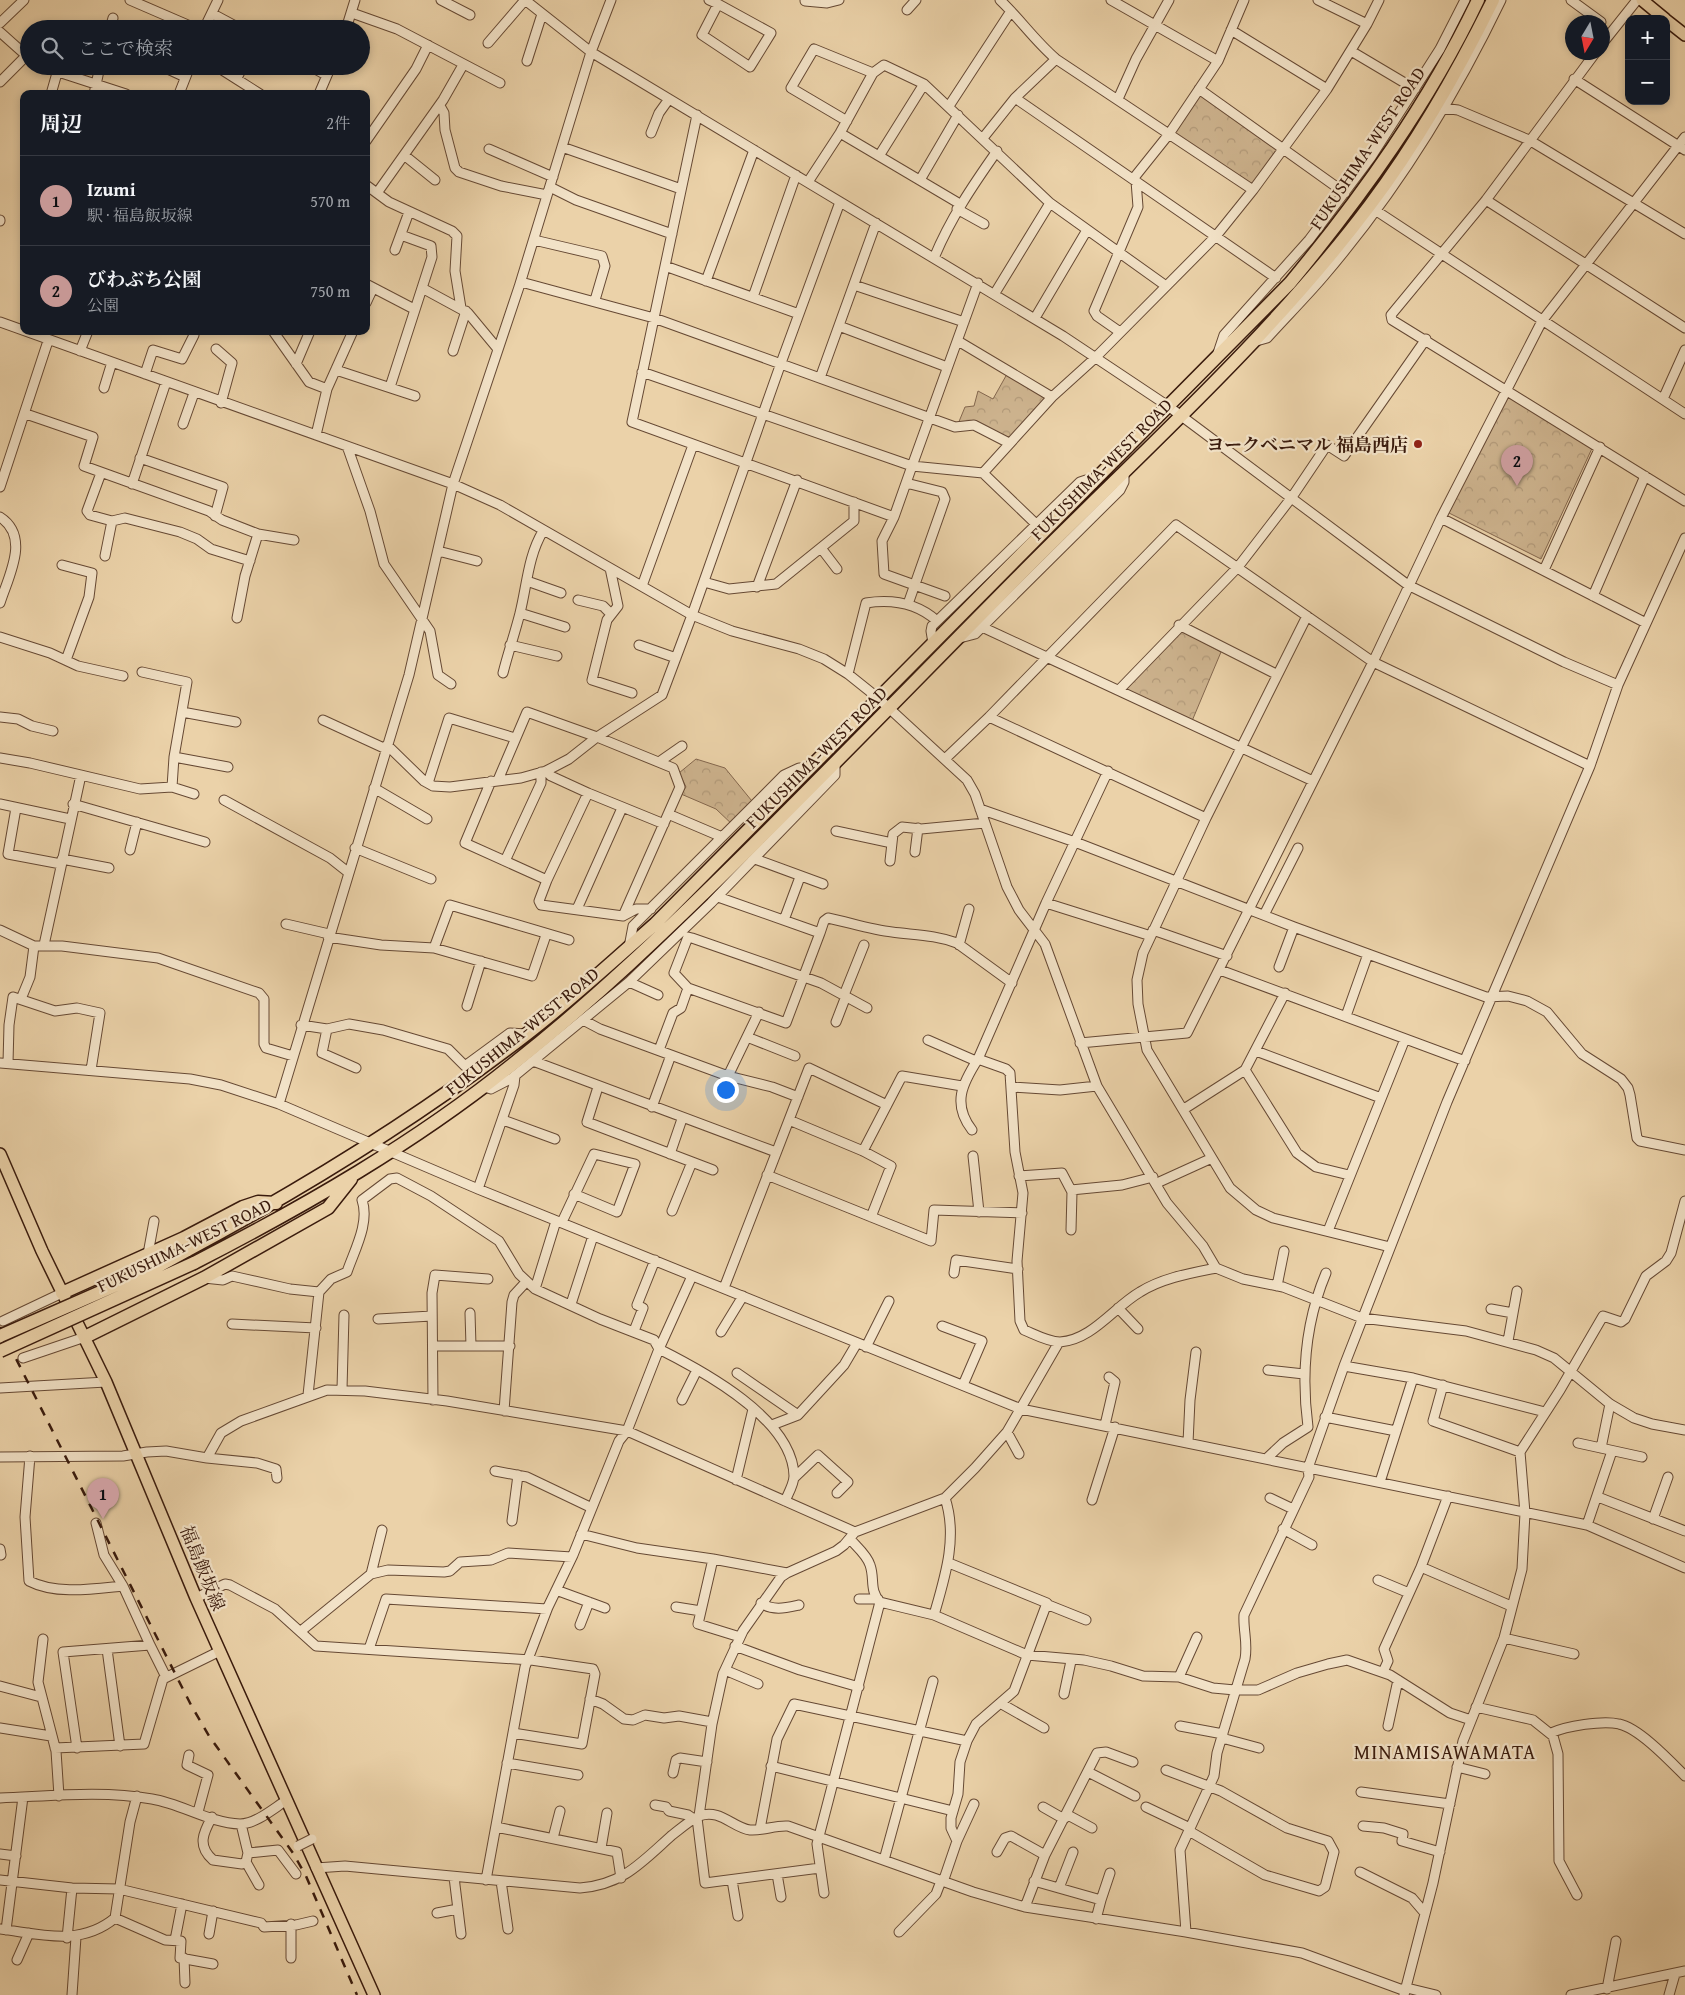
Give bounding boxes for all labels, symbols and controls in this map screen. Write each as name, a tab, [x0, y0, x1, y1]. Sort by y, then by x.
north arrow	[1565, 15, 1610, 60]
map controls	[1625, 15, 1670, 105]
button: +	[1625, 15, 1670, 60]
search box	[20, 20, 370, 75]
icon: search	[38, 34, 66, 62]
text: ここで検索	[78, 34, 173, 62]
button: −	[1625, 60, 1670, 105]
street label: FUKUSHIMA-WEST ROAD	[1302, 61, 1432, 235]
text: 周辺	[40, 108, 82, 139]
text: 2件	[326, 111, 350, 135]
text: Izumi	[87, 175, 136, 203]
text: 1	[52, 189, 60, 213]
text: 570 m	[310, 189, 350, 213]
text: 駅 · 福島飯坂線	[87, 203, 193, 227]
text: びわぶち公園	[87, 265, 201, 293]
text: 2	[52, 279, 60, 303]
text: 750 m	[310, 279, 350, 303]
text: 公園	[87, 293, 119, 317]
street label: FUKUSHIMA-WEST ROAD	[1024, 392, 1178, 546]
place label: ヨークベニマル 福島西店	[1206, 431, 1408, 458]
marker: ヨークベニマル 福島西店	[1412, 438, 1424, 450]
pin: 2	[1501, 445, 1533, 486]
street label: FUKUSHIMA-WEST ROAD	[739, 680, 893, 834]
street label: FUKUSHIMA-WEST ROAD	[439, 960, 605, 1102]
your location	[713, 1077, 739, 1103]
street label: FUKUSHIMA-WEST ROAD	[92, 1191, 276, 1299]
pin: 1	[87, 1478, 119, 1519]
street label: 福島飯坂線	[174, 1521, 232, 1615]
district label: MINAMISAWAMATA	[1354, 1737, 1536, 1766]

